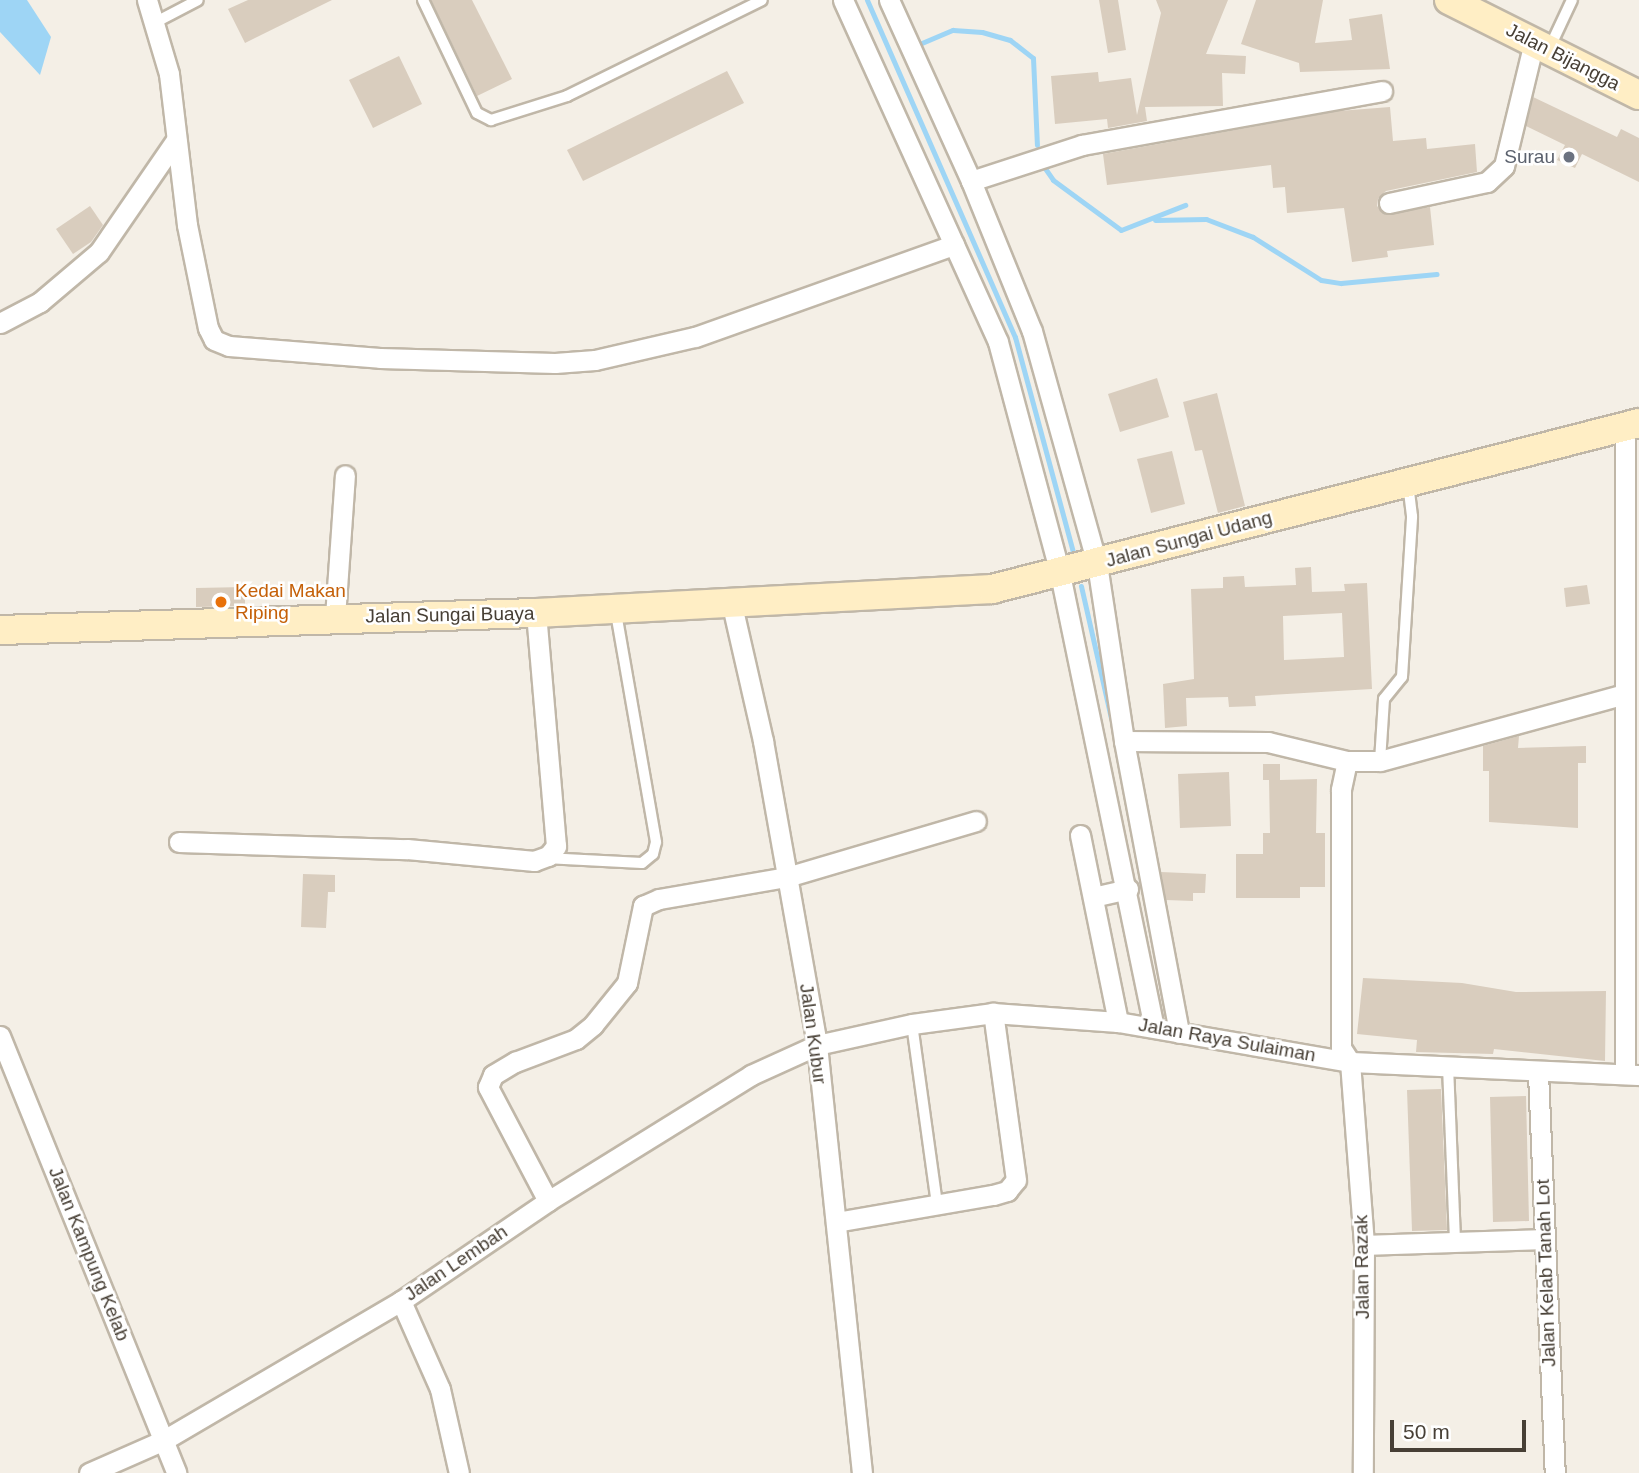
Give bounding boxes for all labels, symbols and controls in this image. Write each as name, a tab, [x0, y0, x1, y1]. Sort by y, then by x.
street label: Jalan Bijangga	[1502, 19, 1624, 95]
place label: Surau	[1504, 146, 1555, 168]
marker: Surau	[1561, 149, 1577, 165]
street label: Jalan Sungai Udang	[1103, 506, 1275, 572]
place label: Kedai Makan Riping	[235, 580, 346, 624]
marker: Kedai Makan Riping	[213, 594, 229, 610]
street label: Jalan Sungai Buaya	[365, 602, 535, 628]
street label: Jalan Kubur	[795, 982, 831, 1086]
street label: Jalan Raya Sulaiman	[1137, 1013, 1317, 1067]
street label: Jalan Kampung Kelab	[44, 1164, 134, 1344]
street label: Jalan Kelab Tanah Lot	[1531, 1179, 1561, 1367]
street label: Jalan Razak	[1350, 1215, 1374, 1319]
street label: Jalan Lembah	[400, 1220, 512, 1306]
scale bar	[1394, 1406, 1530, 1450]
text: 50 m	[1403, 1420, 1450, 1443]

